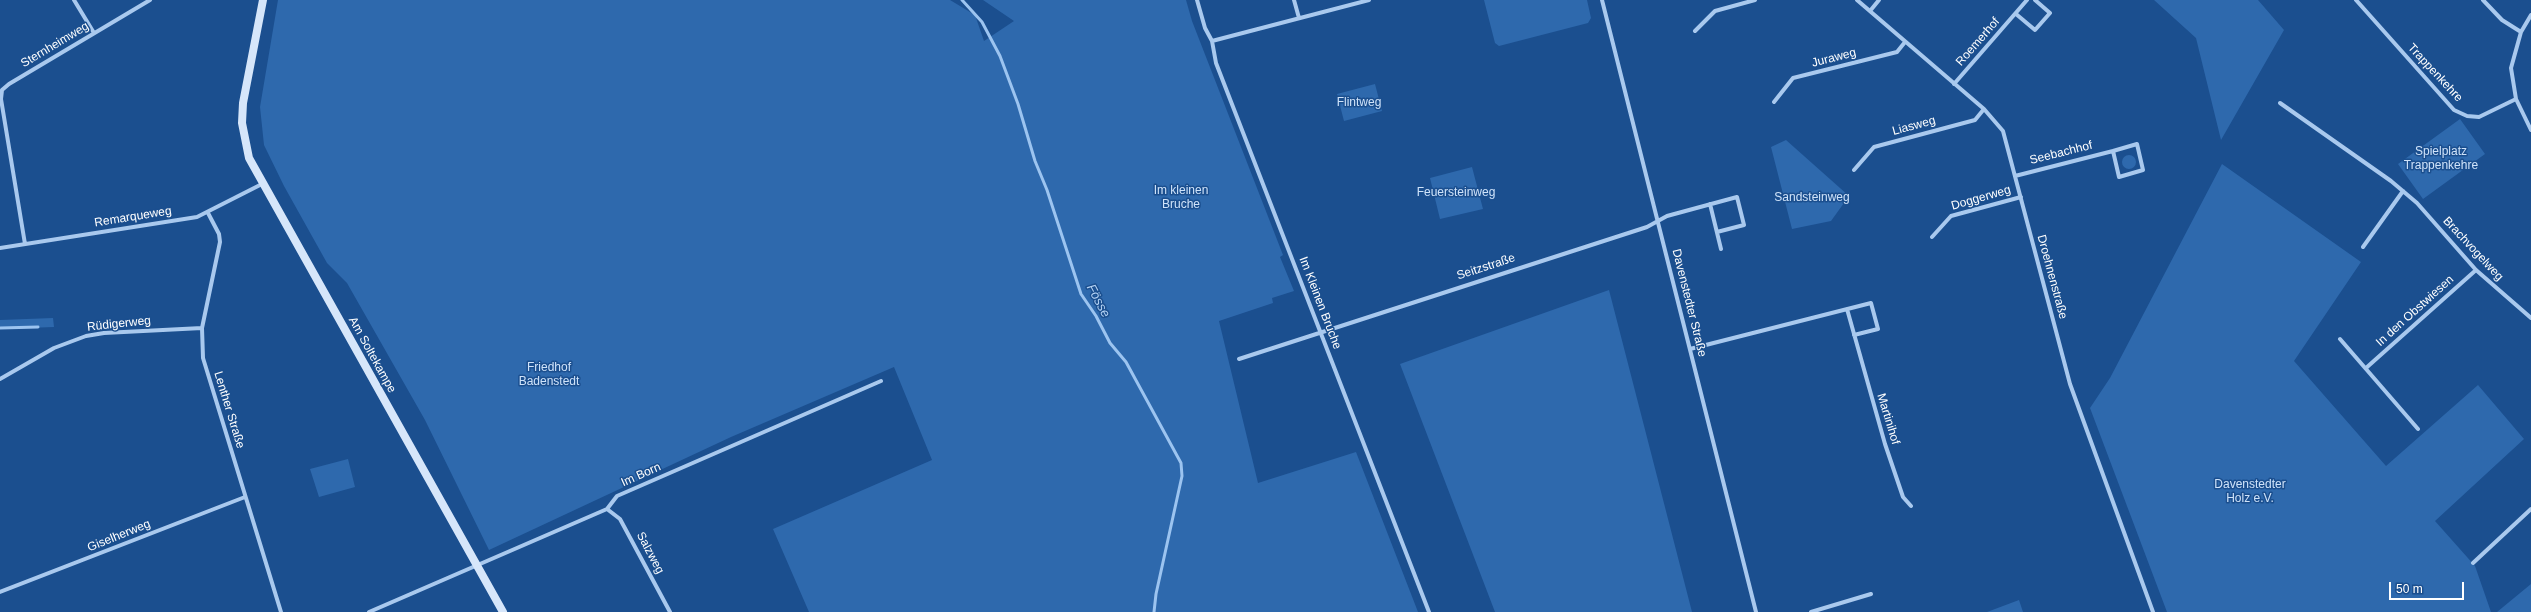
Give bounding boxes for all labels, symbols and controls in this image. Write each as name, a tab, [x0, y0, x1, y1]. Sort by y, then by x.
street label: Roemerhof	[1953, 15, 2003, 69]
street label: Sternheimweg	[18, 19, 92, 71]
street label: Trappenkehre	[2404, 41, 2466, 105]
street label: Juraweg	[1810, 46, 1858, 70]
park label: Flintweg	[1337, 96, 1381, 110]
street label: Liasweg	[1891, 113, 1937, 139]
street label: Seebachhof	[2028, 138, 2094, 168]
park label: Spielplatz Trappenkehre	[2404, 145, 2478, 173]
street label: Doggerweg	[1950, 183, 2012, 213]
park label: Im kleinen Bruche	[1154, 184, 1208, 212]
park label: Feuersteinweg	[1417, 186, 1495, 200]
park label: Sandsteinweg	[1774, 191, 1850, 205]
street label: Remarqueweg	[93, 204, 173, 230]
street label: Brachvogelweg	[2440, 214, 2506, 284]
street label: Droehnenstraße	[2034, 233, 2070, 321]
street label: Davenstedter Straße	[1669, 248, 1709, 358]
street label: Seitzstraße	[1455, 251, 1517, 283]
street label: Im Kleinen Bruche	[1296, 255, 1344, 351]
street label: In den Obstwiesen	[2373, 272, 2457, 350]
water label: Fösse	[1083, 282, 1113, 320]
street label: Rüdigerweg	[86, 313, 152, 335]
street label: Am Soltekampe	[345, 314, 399, 396]
park label: Friedhof Badenstedt	[519, 361, 579, 389]
street label: Lenther Straße	[210, 370, 248, 450]
street label: Martinihof	[1873, 392, 1903, 446]
street label: Im Born	[619, 460, 663, 490]
park label: Davenstedter Holz e.V.	[2214, 478, 2286, 506]
street label: Giselherweg	[85, 517, 153, 555]
street label: Salzweg	[633, 530, 667, 576]
scale bar	[2391, 574, 2466, 600]
text: 50 m	[2396, 582, 2423, 596]

